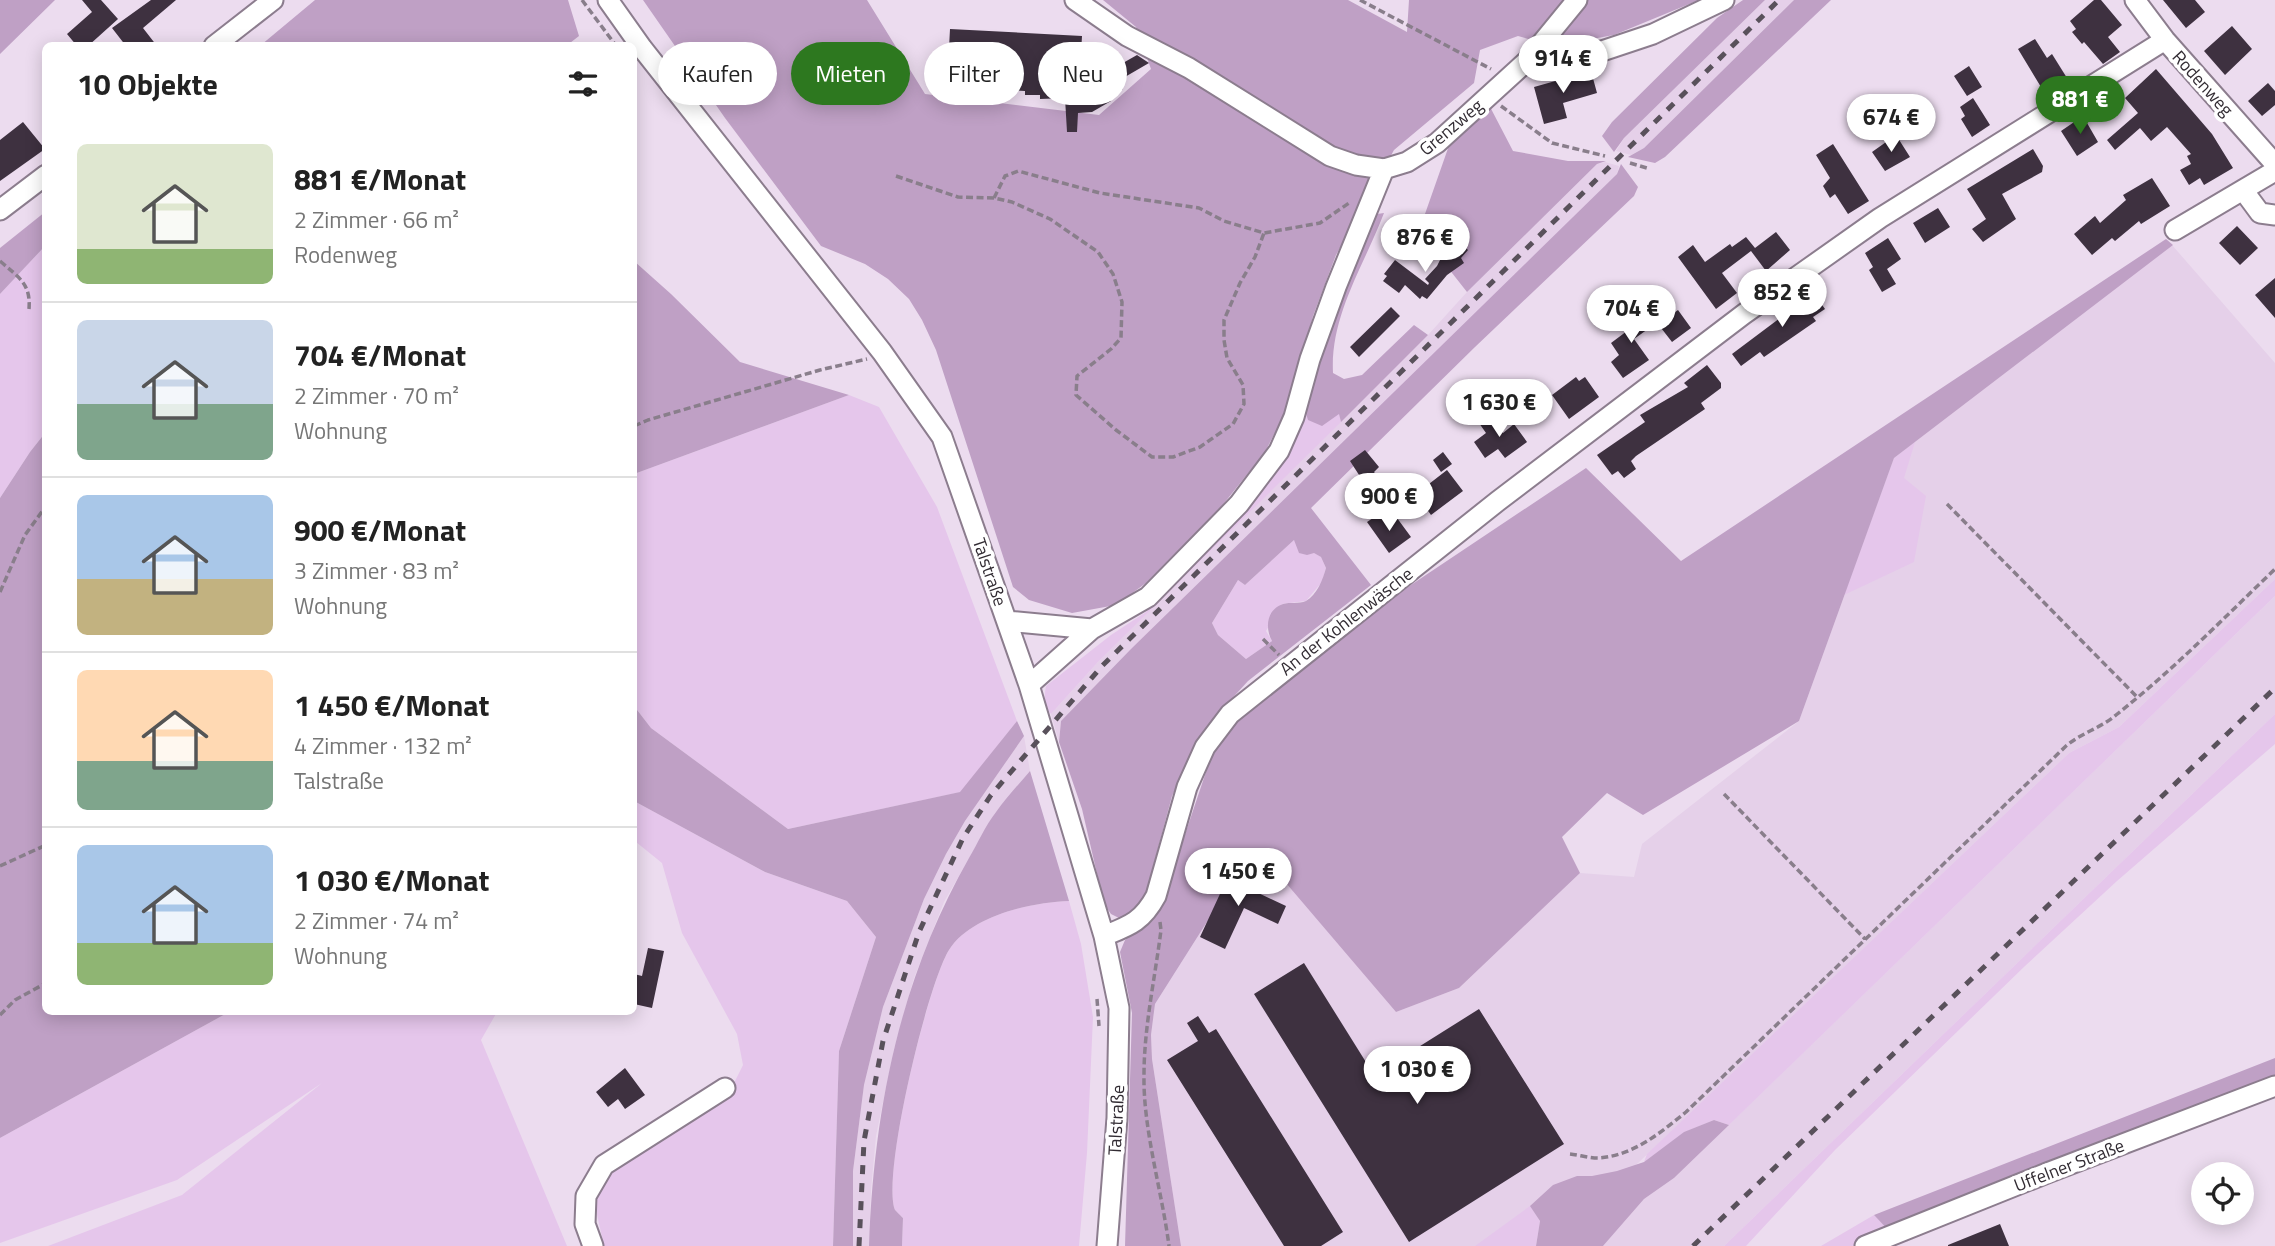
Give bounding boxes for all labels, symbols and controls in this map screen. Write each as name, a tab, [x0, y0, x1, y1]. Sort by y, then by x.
pin: 914 €	[1514, 36, 1612, 95]
text: 914 €	[1535, 40, 1591, 75]
chip: Kaufen	[658, 42, 777, 105]
chip: Mieten	[791, 42, 910, 105]
chip: Filter	[924, 42, 1024, 105]
chip: Neu	[1038, 42, 1127, 105]
street label: Rodenweg	[2166, 44, 2240, 122]
text: 10 Objekte	[77, 61, 218, 107]
icon: filters	[564, 65, 602, 103]
pin: 881 €	[2031, 76, 2129, 136]
text: 881 €	[2052, 81, 2108, 116]
street label: Grenzweg	[1413, 92, 1489, 162]
pin: 674 €	[1842, 94, 1940, 154]
text: 674 €	[1863, 99, 1919, 134]
text: 881 €/Monat	[294, 156, 466, 202]
icon: home	[133, 172, 217, 256]
text: 2 Zimmer · 66 m²	[294, 202, 459, 237]
pin: 876 €	[1376, 215, 1474, 274]
text: 876 €	[1397, 219, 1453, 254]
text: Rodenweg	[294, 237, 397, 272]
pin: 852 €	[1733, 270, 1831, 329]
text: 852 €	[1754, 274, 1810, 309]
pin: 704 €	[1582, 286, 1680, 345]
text: 704 €	[1603, 290, 1659, 325]
text: 704 €/Monat	[294, 332, 466, 378]
icon: home	[133, 348, 217, 432]
text: 2 Zimmer · 70 m²	[294, 378, 459, 413]
pin: 1 630 €	[1434, 380, 1564, 439]
text: 1 630 €	[1462, 384, 1536, 419]
text: Wohnung	[294, 413, 387, 448]
pin: 900 €	[1340, 474, 1438, 533]
text: 900 €	[1361, 478, 1417, 513]
text: 900 €/Monat	[294, 507, 466, 553]
icon: home	[133, 523, 217, 607]
street label: Talstraße	[966, 534, 1014, 610]
text: 3 Zimmer · 83 m²	[294, 553, 459, 588]
street label: An der Kohlenwäsche	[1274, 560, 1418, 682]
text: Wohnung	[294, 588, 387, 623]
text: 1 450 €/Monat	[294, 682, 490, 728]
icon: home	[133, 698, 217, 782]
text: 4 Zimmer · 132 m²	[294, 728, 472, 763]
text: Talstraße	[294, 763, 384, 798]
pin: 1 450 €	[1173, 848, 1303, 908]
text: 1 450 €	[1201, 853, 1275, 888]
text: 1 030 €/Monat	[294, 857, 490, 903]
icon: home	[133, 873, 217, 957]
text: 2 Zimmer · 74 m²	[294, 903, 459, 938]
text: Wohnung	[294, 938, 387, 973]
pin: 1 030 €	[1352, 1046, 1482, 1106]
text: 1 030 €	[1380, 1051, 1454, 1086]
street label: Talstraße	[1101, 1084, 1131, 1156]
street label: Uffelner Straße	[2010, 1132, 2128, 1198]
map controls	[2191, 1162, 2254, 1225]
button: locate	[2191, 1162, 2254, 1225]

